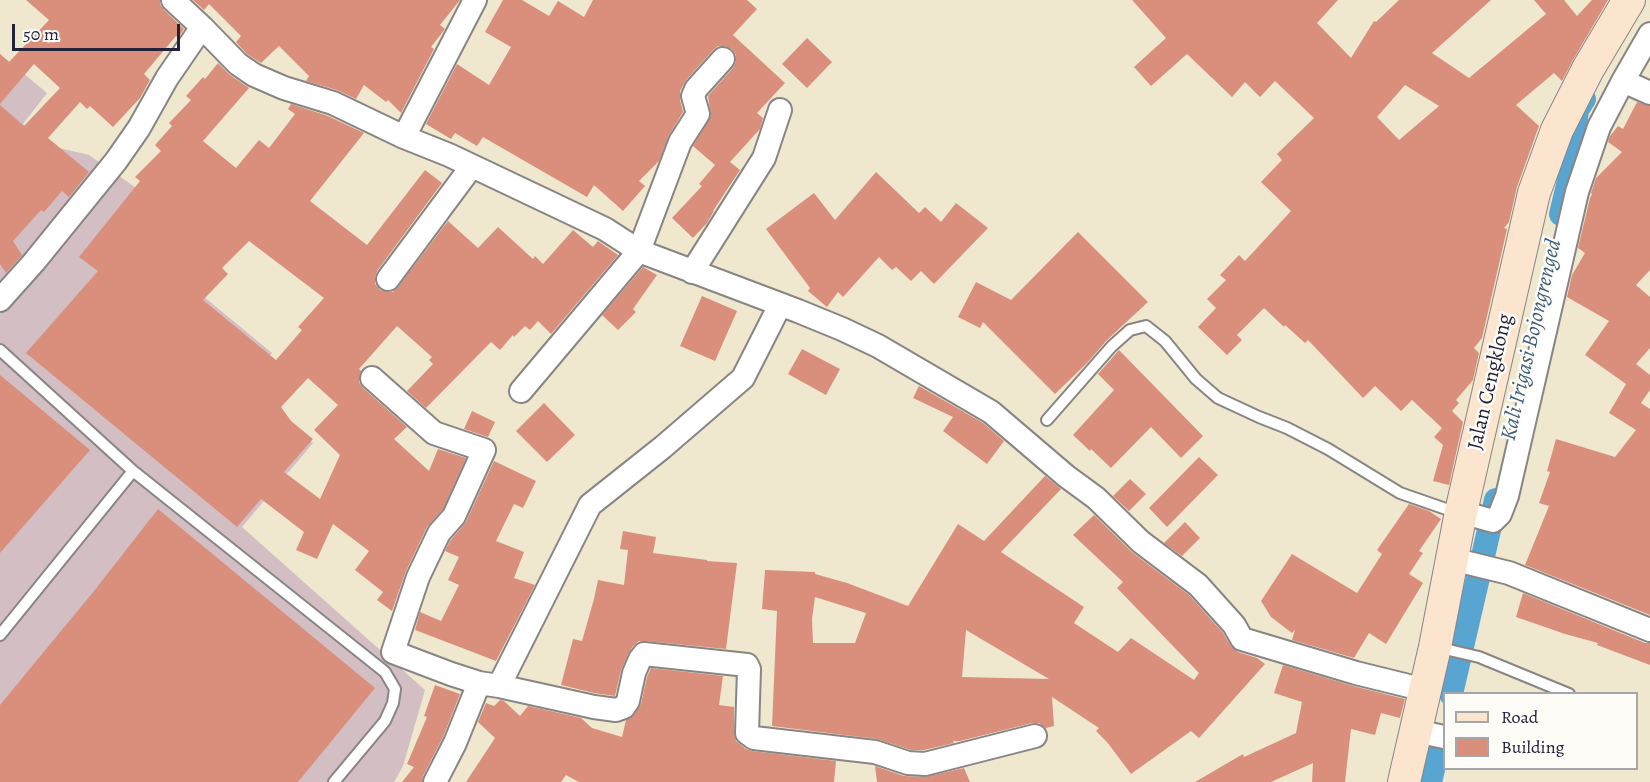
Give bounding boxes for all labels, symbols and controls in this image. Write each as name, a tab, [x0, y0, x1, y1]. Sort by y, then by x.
scale bar	[15, 12, 183, 50]
text: 50 m	[23, 22, 59, 46]
water label: Kali Irigasi Bojongrenged	[1496, 237, 1568, 443]
street label: Jalan Cengklong	[1463, 312, 1519, 452]
legend	[1443, 692, 1638, 770]
text: Road	[1501, 705, 1538, 729]
text: Building	[1501, 735, 1565, 759]

